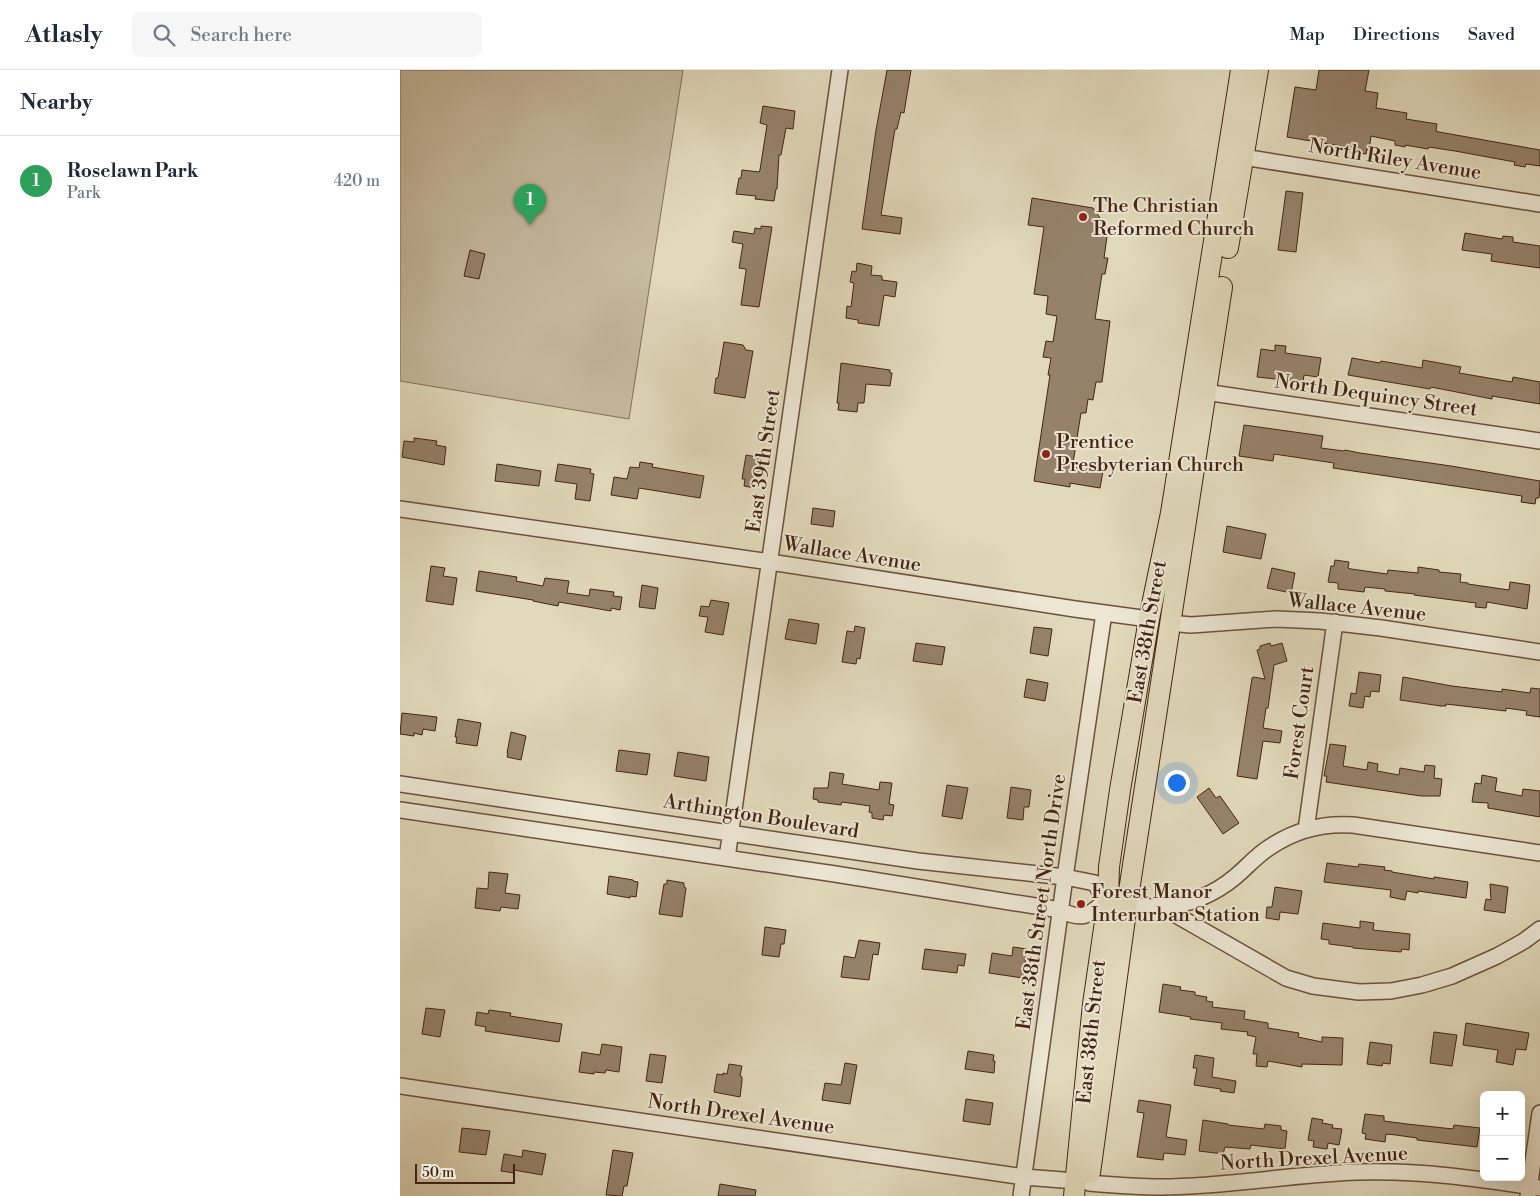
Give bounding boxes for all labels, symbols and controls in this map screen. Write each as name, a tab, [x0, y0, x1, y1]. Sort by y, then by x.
search box	[132, 12, 482, 57]
text: Atlasly	[25, 20, 102, 50]
icon: search	[150, 21, 178, 49]
text: Search here	[190, 23, 292, 47]
text: Map	[1289, 23, 1325, 46]
text: Directions	[1353, 23, 1440, 46]
text: Saved	[1468, 23, 1515, 46]
text: Nearby	[20, 90, 93, 116]
street label: North Riley Avenue	[1307, 134, 1483, 186]
text: Roselawn Park	[67, 159, 198, 183]
text: 1	[32, 171, 40, 191]
text: 420 m	[333, 171, 380, 191]
text: Park	[67, 183, 100, 203]
pin: 1	[514, 184, 546, 225]
place label: The Christian Reformed Church	[1093, 194, 1254, 242]
marker: The Christian Reformed Church	[1077, 211, 1089, 223]
street label: North Dequincy Street	[1273, 369, 1479, 423]
street label: East 39th Street	[742, 388, 786, 534]
place label: Prentice Presbyterian Church	[1056, 430, 1244, 478]
marker: Prentice Presbyterian Church	[1040, 448, 1052, 460]
street label: Wallace Avenue	[780, 532, 923, 578]
street label: East 38th Street	[1123, 558, 1173, 706]
street label: Wallace Avenue	[1285, 588, 1428, 628]
street label: Forest Court	[1280, 665, 1320, 781]
your location	[1164, 770, 1190, 796]
street label: East 38th Street North Drive	[1012, 772, 1072, 1032]
street label: Arthington Boulevard	[660, 789, 861, 845]
place label: Forest Manor Interurban Station	[1091, 880, 1260, 928]
marker: Forest Manor Interurban Station	[1075, 898, 1087, 910]
street label: East 38th Street	[1072, 959, 1112, 1105]
street label: North Drexel Avenue	[646, 1090, 836, 1140]
map controls	[1480, 1091, 1525, 1181]
button: +	[1480, 1091, 1525, 1136]
button: −	[1480, 1136, 1525, 1181]
street label: North Drexel Avenue	[1219, 1142, 1409, 1176]
scale bar	[415, 1161, 515, 1184]
text: 50 m	[422, 1164, 454, 1182]

